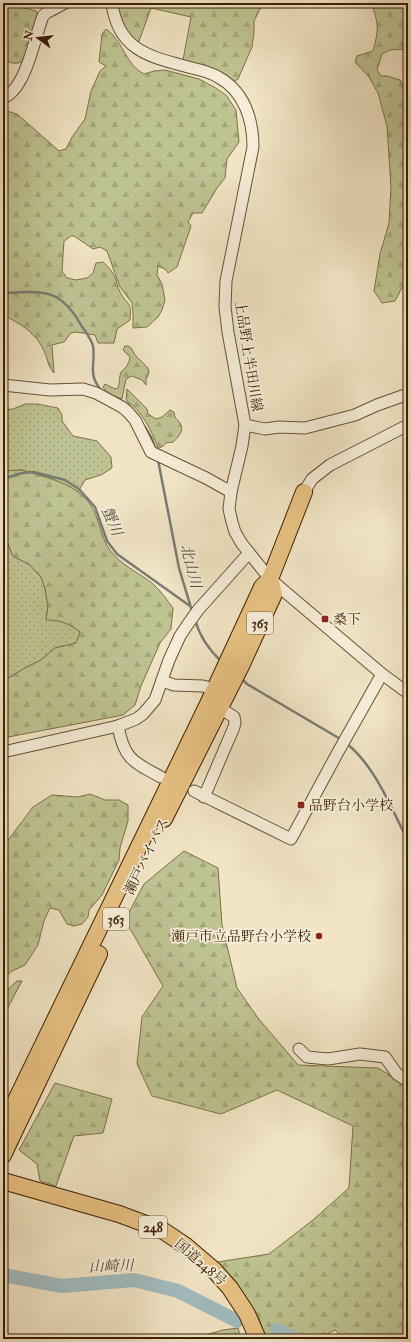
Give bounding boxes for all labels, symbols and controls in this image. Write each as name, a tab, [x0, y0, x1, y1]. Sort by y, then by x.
north arrow	[18, 18, 58, 58]
text: N	[21, 28, 37, 43]
street label: 上品野上半田川線	[231, 299, 266, 413]
water label: 蟹川	[97, 504, 127, 541]
water label: 北山川	[176, 542, 206, 592]
place label: 桑下	[333, 611, 361, 628]
road number: 363	[247, 612, 273, 634]
marker: 桑下	[320, 614, 330, 624]
place label: 品野台小学校	[309, 797, 393, 814]
marker: 品野台小学校	[296, 800, 306, 810]
street label: 瀬戸バイパス	[120, 815, 172, 898]
road number: 363	[103, 908, 129, 930]
place label: 瀬戸市立品野台小学校	[171, 928, 311, 945]
marker: 瀬戸市立品野台小学校	[314, 931, 324, 941]
road number: 248	[139, 1216, 167, 1238]
street label: 国道248号	[171, 1235, 230, 1290]
water label: 山崎川	[88, 1256, 136, 1277]

